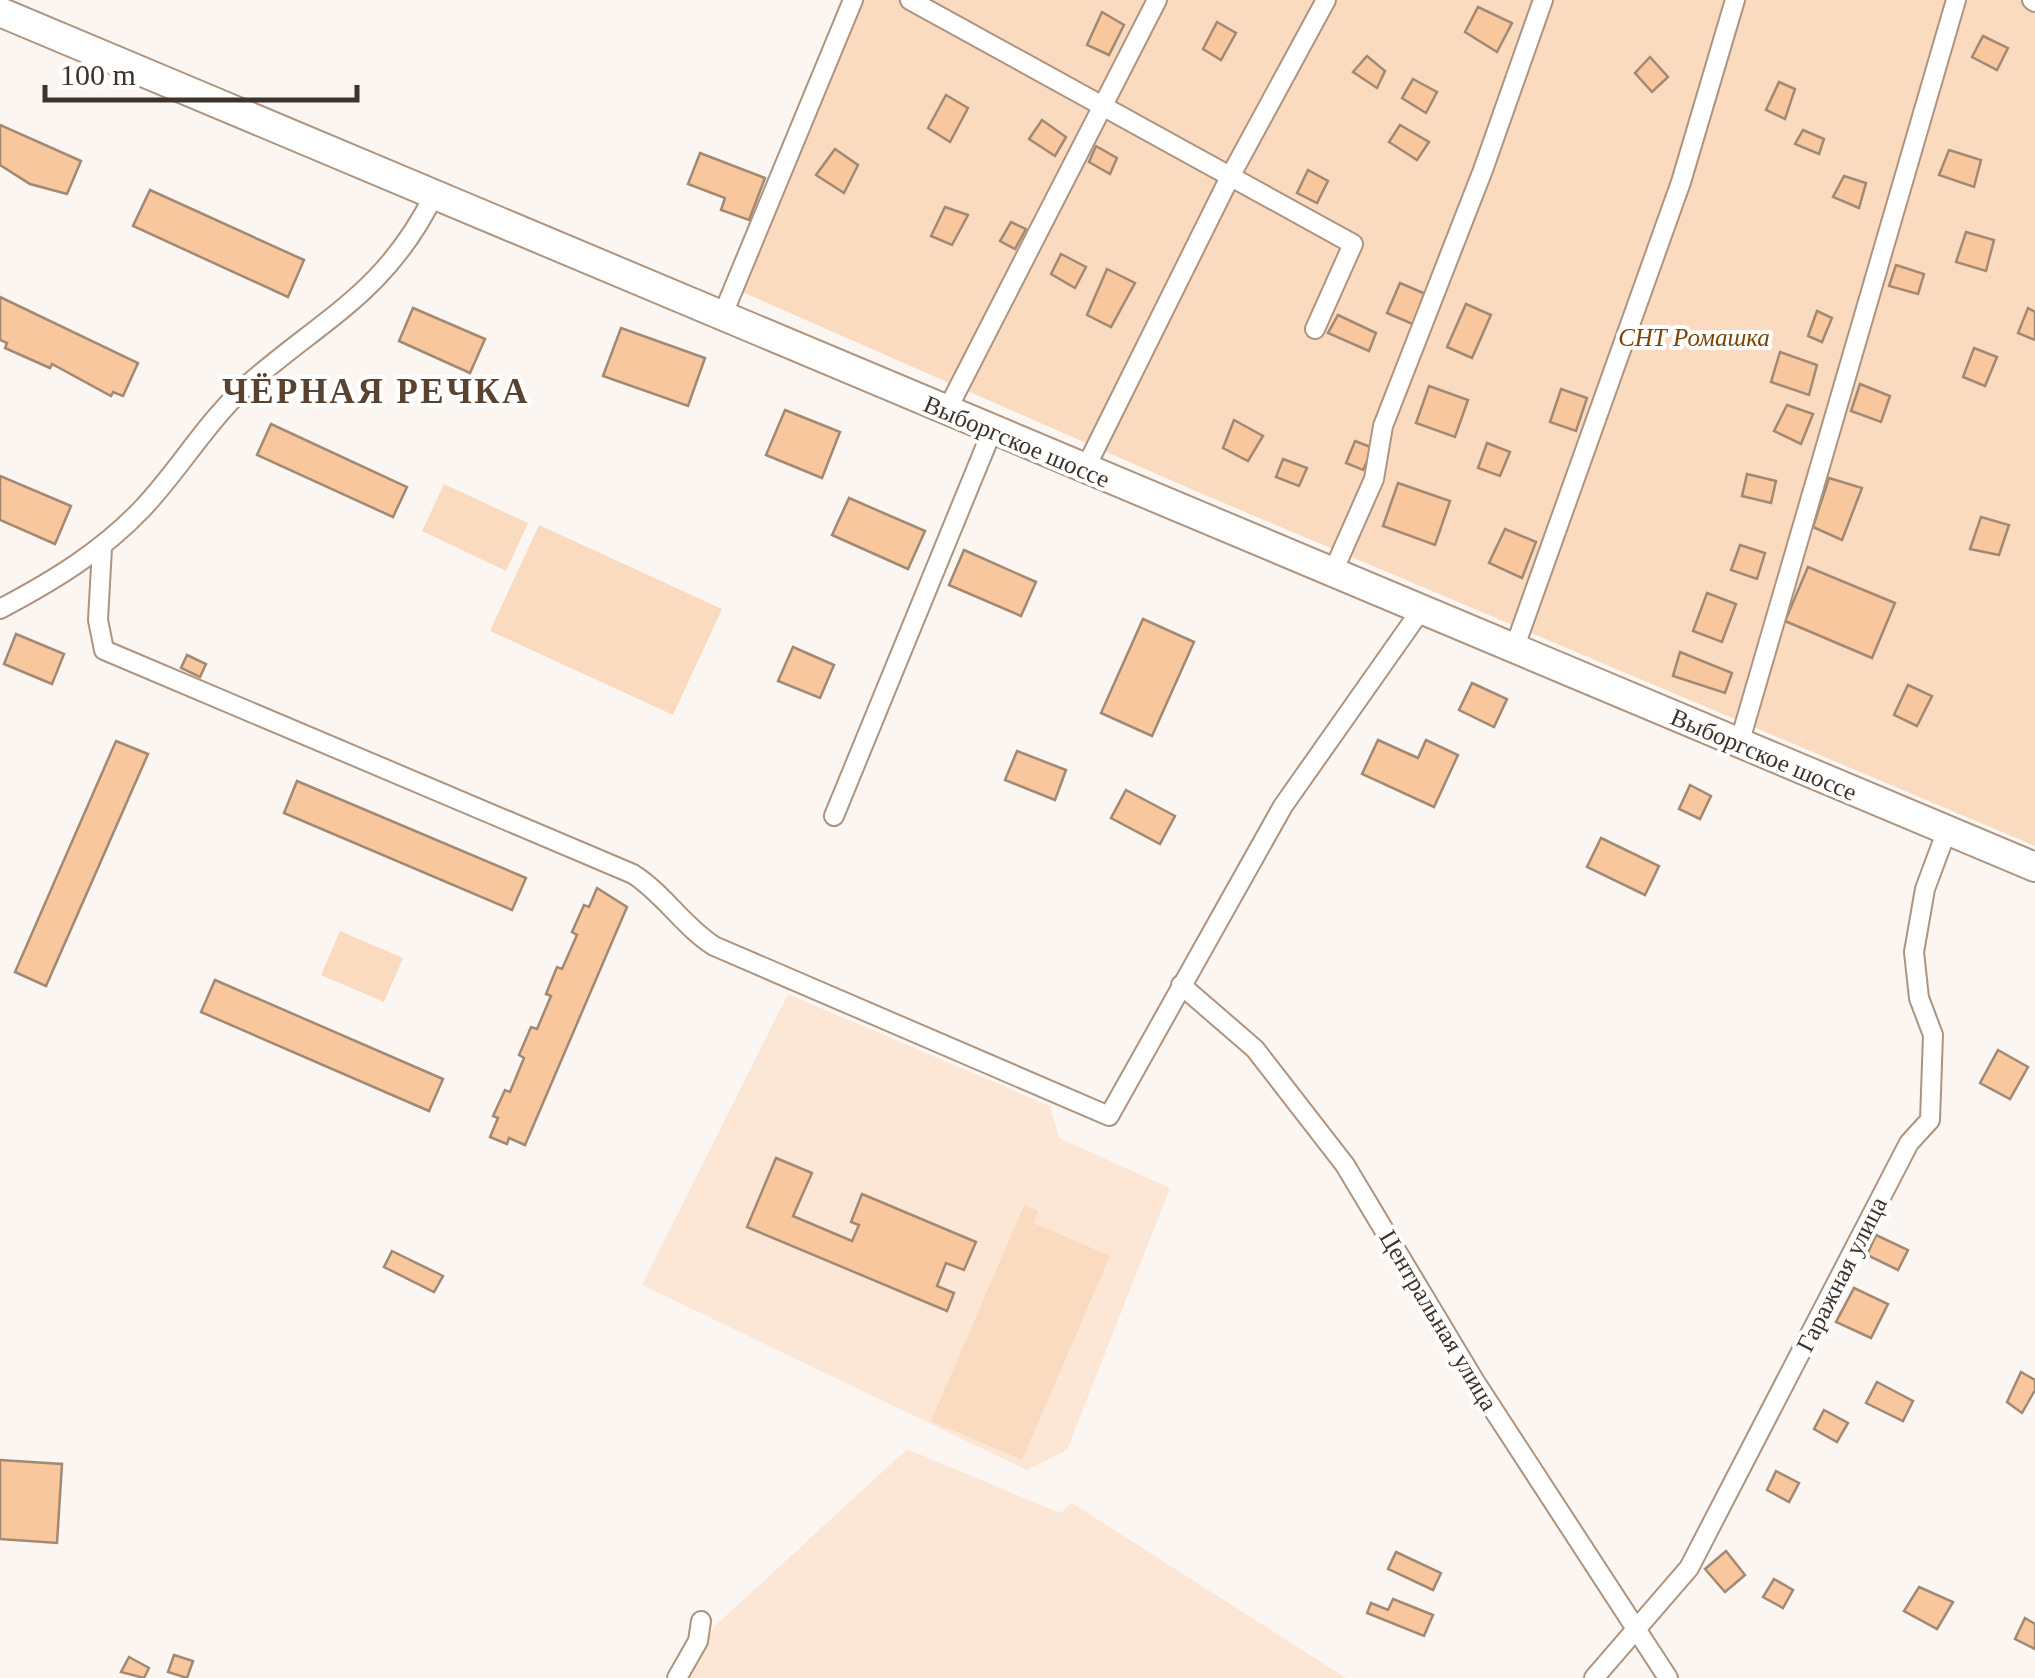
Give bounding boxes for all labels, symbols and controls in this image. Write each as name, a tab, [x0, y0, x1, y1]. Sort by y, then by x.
scale bar	[45, 40, 358, 102]
text: 100 m	[60, 58, 136, 91]
park label: СНТ Ромашка	[1618, 324, 1770, 351]
district label: ЧЁРНАЯ РЕЧКА	[222, 372, 530, 411]
street label: Выборгское шоссе	[920, 390, 1114, 493]
street label: Выборгское шоссе	[1667, 703, 1861, 806]
street label: Гаражная улица	[1791, 1192, 1892, 1356]
street label: Центральная улица	[1374, 1225, 1503, 1415]

